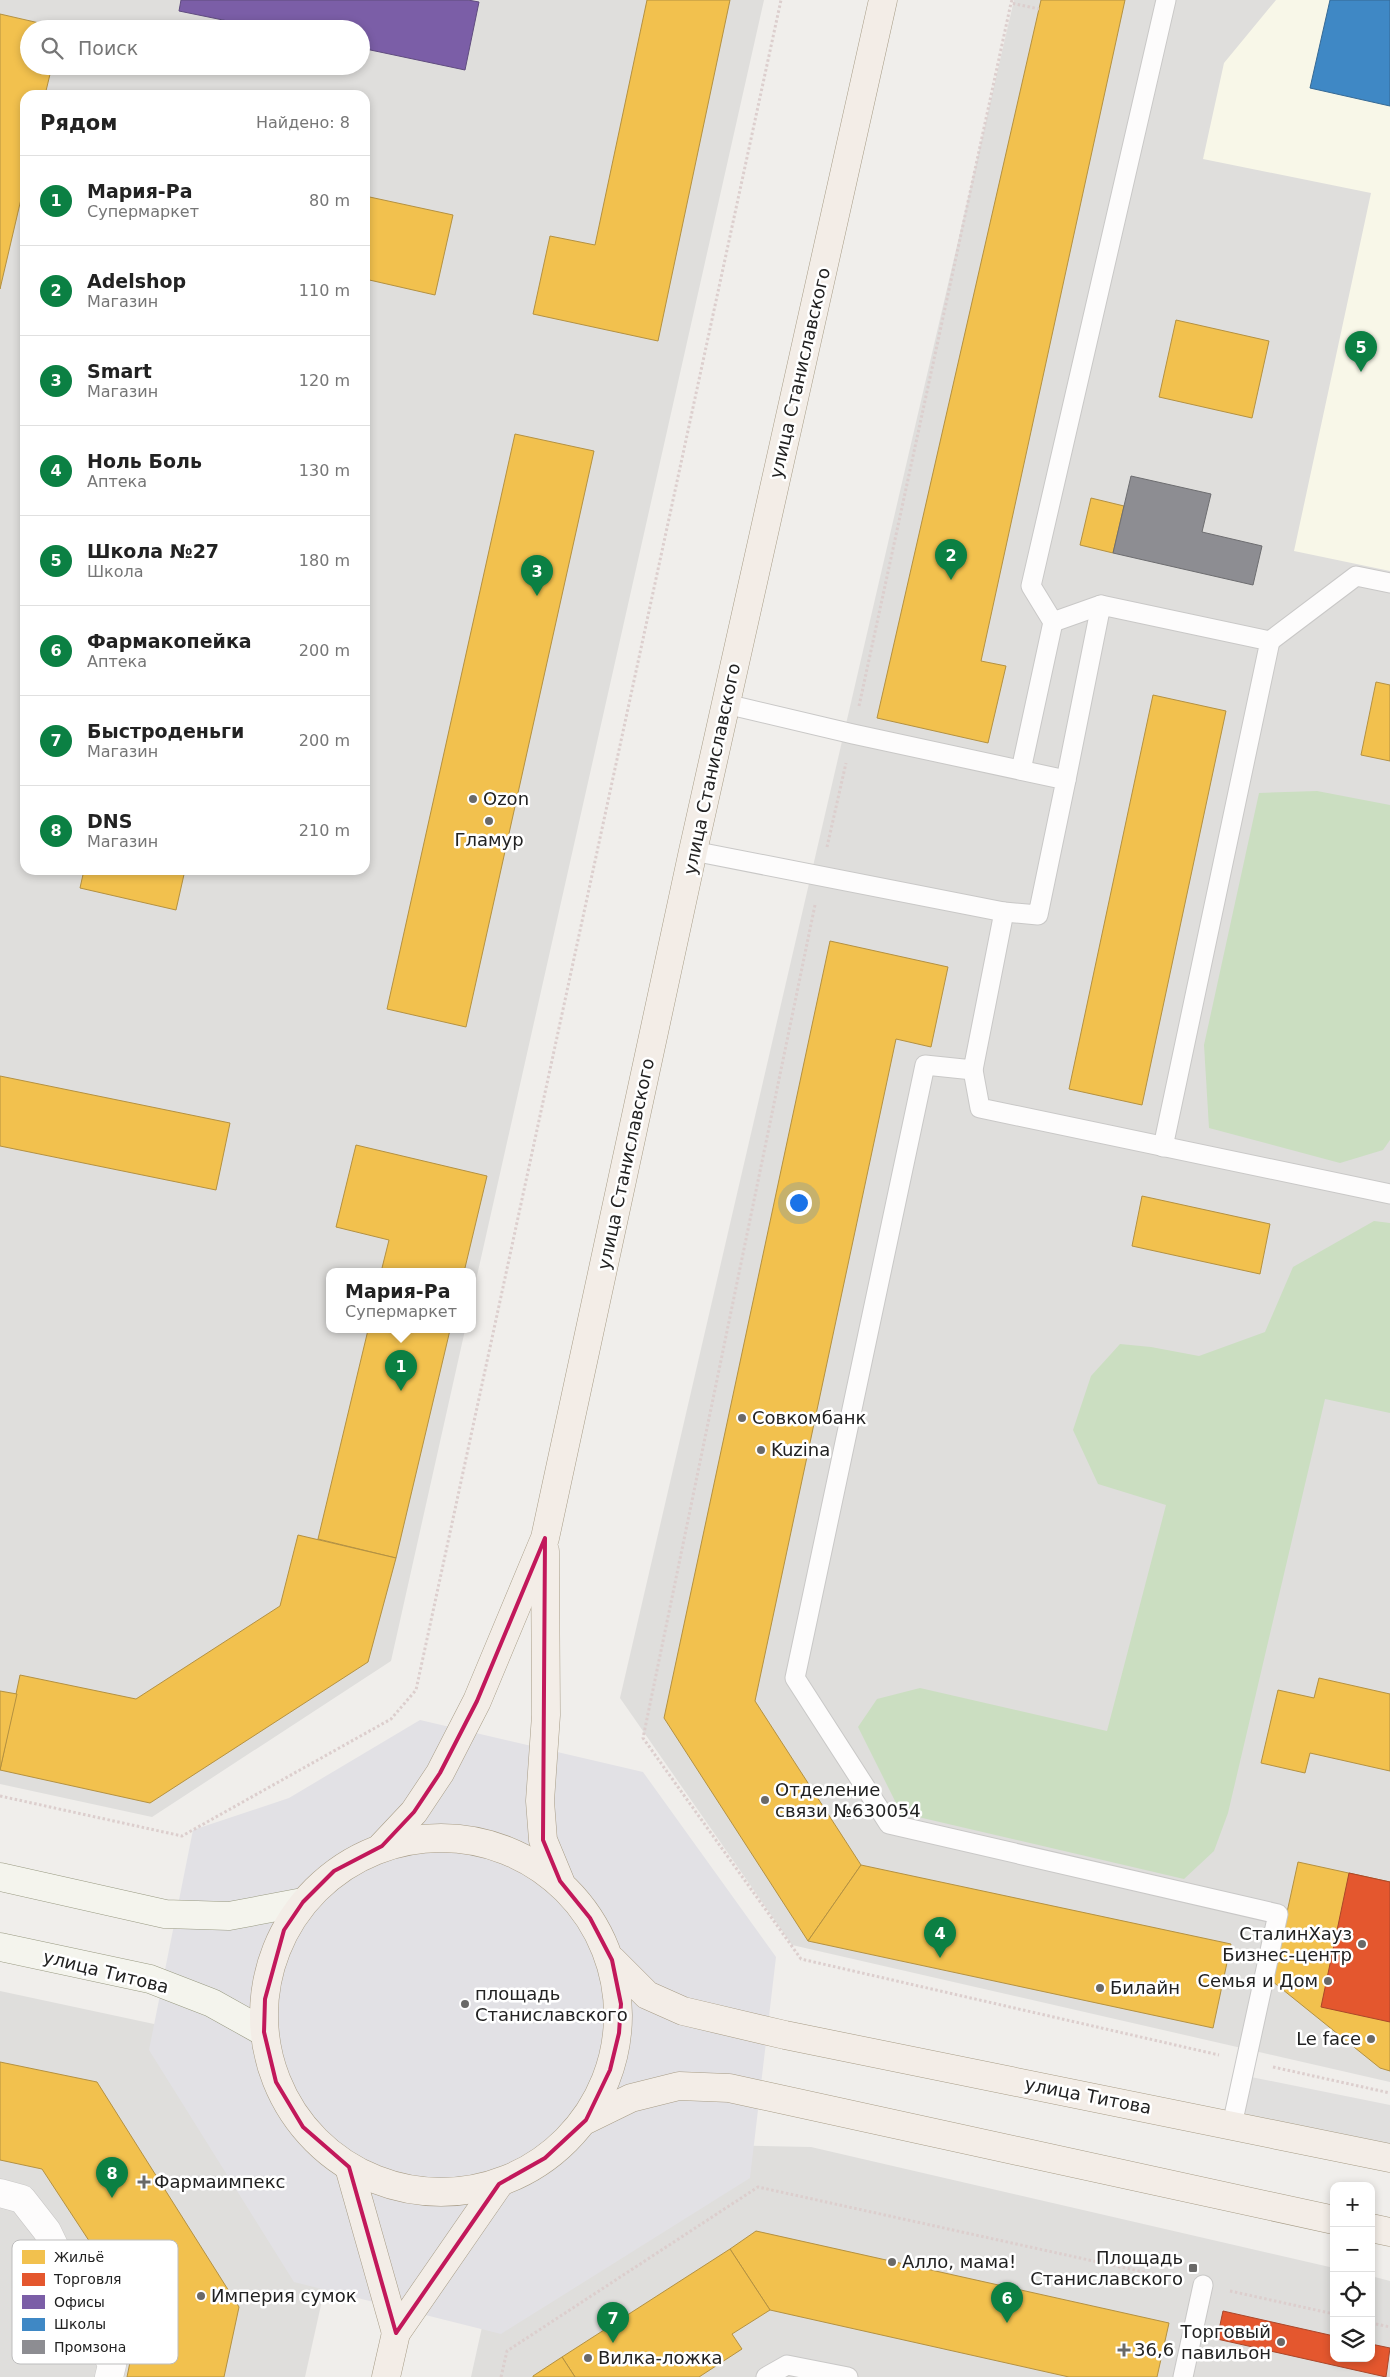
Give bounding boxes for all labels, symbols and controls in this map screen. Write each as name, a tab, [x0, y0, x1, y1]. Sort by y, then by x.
search box	[20, 20, 370, 75]
icon: search	[38, 34, 66, 62]
text: Поиск	[78, 37, 138, 59]
text: Рядом	[40, 111, 117, 135]
text: Найдено: 8	[256, 113, 350, 132]
text: Мария-Ра	[87, 180, 192, 202]
text: 1	[50, 191, 62, 210]
text: 80 m	[309, 191, 350, 210]
text: Супермаркет	[87, 202, 199, 221]
street label: улица Станиславского	[765, 265, 834, 480]
text: Adelshop	[87, 270, 186, 292]
text: 2	[50, 281, 62, 300]
text: 110 m	[299, 281, 350, 300]
text: Магазин	[87, 292, 158, 311]
pin: 5	[1345, 331, 1377, 372]
text: Smart	[87, 360, 152, 382]
text: 3	[50, 371, 62, 390]
text: 120 m	[299, 371, 350, 390]
text: Магазин	[87, 382, 158, 401]
text: Ноль Боль	[87, 450, 202, 472]
text: 4	[50, 461, 62, 480]
text: 130 m	[299, 461, 350, 480]
text: Аптека	[87, 472, 147, 491]
pin: 2	[935, 539, 967, 580]
text: Школа №27	[87, 540, 219, 562]
text: 5	[50, 551, 62, 570]
text: 180 m	[299, 551, 350, 570]
pin: 3	[521, 555, 553, 596]
text: Школа	[87, 562, 144, 581]
text: Фармакопейка	[87, 630, 252, 652]
text: 6	[50, 641, 62, 660]
text: 200 m	[299, 641, 350, 660]
text: Аптека	[87, 652, 147, 671]
street label: улица Станиславского	[679, 661, 744, 877]
text: Быстроденьги	[87, 720, 244, 742]
text: 7	[50, 731, 62, 750]
text: 200 m	[299, 731, 350, 750]
text: Магазин	[87, 742, 158, 761]
place label: Ozon	[483, 788, 529, 809]
marker: Ozon	[467, 793, 479, 805]
text: DNS	[87, 810, 132, 832]
marker: Гламур	[483, 815, 495, 827]
text: 8	[50, 821, 62, 840]
text: 210 m	[299, 821, 350, 840]
place label: Гламур	[454, 829, 524, 850]
text: Магазин	[87, 832, 158, 851]
street label: улица Станиславского	[593, 1056, 658, 1272]
your location	[786, 1190, 812, 1216]
popup	[326, 1268, 476, 1333]
text: Мария-Ра	[345, 1280, 451, 1302]
text: Супермаркет	[345, 1302, 457, 1321]
pin: 1	[385, 1350, 417, 1391]
place label: Совкомбанк	[752, 1407, 867, 1428]
marker: Совкомбанк	[736, 1412, 748, 1424]
place label: Kuzina	[771, 1439, 830, 1460]
marker: Kuzina	[755, 1444, 767, 1456]
place label: Отделение связи №630054	[775, 1779, 921, 1821]
marker: Отделение связи №630054	[759, 1794, 771, 1806]
pin: 4	[924, 1917, 956, 1958]
place label: СталинХауз Бизнес-центр	[1222, 1923, 1352, 1965]
marker: СталинХауз Бизнес-центр	[1356, 1938, 1368, 1950]
street label: улица Титова	[41, 1946, 171, 1997]
place label: Семья и Дом	[1198, 1970, 1318, 1991]
marker: Семья и Дом	[1322, 1975, 1334, 1987]
place label: Билайн	[1110, 1977, 1180, 1998]
marker: Билайн	[1094, 1982, 1106, 1994]
place label: площадь Станиславского	[475, 1983, 628, 2025]
marker: площадь Станиславского	[459, 1998, 471, 2010]
place label: Le face	[1296, 2028, 1361, 2049]
marker: Le face	[1365, 2033, 1377, 2045]
street label: улица Титова	[1023, 2073, 1153, 2118]
pin: 8	[96, 2157, 128, 2198]
place label: Фармаимпекс	[154, 2171, 285, 2192]
marker: Фармаимпекс	[138, 2176, 150, 2188]
map controls	[1330, 2182, 1375, 2362]
button: +	[1330, 2182, 1375, 2227]
button: −	[1330, 2227, 1375, 2272]
legend	[12, 2240, 178, 2364]
place label: Площадь Станиславского	[1030, 2247, 1183, 2289]
text: Жильё	[54, 2249, 104, 2265]
place label: Алло, мама!	[902, 2251, 1016, 2272]
marker: Алло, мама!	[886, 2256, 898, 2268]
marker: Площадь Станиславского	[1187, 2262, 1199, 2274]
text: Торговля	[53, 2271, 122, 2287]
button: locate	[1330, 2272, 1375, 2317]
pin: 6	[991, 2282, 1023, 2323]
place label: Империя сумок	[211, 2285, 357, 2306]
marker: Империя сумок	[195, 2290, 207, 2302]
text: Офисы	[54, 2294, 105, 2310]
pin: 7	[597, 2302, 629, 2343]
text: Школы	[54, 2316, 106, 2332]
button: layers	[1330, 2317, 1375, 2362]
place label: Торговый павильон	[1180, 2321, 1271, 2363]
marker: Торговый павильон	[1275, 2336, 1287, 2348]
text: Промзона	[54, 2339, 126, 2355]
place label: 36,6	[1134, 2339, 1174, 2360]
marker: 36,6	[1118, 2344, 1130, 2356]
place label: Вилка-ложка	[598, 2347, 723, 2368]
marker: Вилка-ложка	[582, 2352, 594, 2364]

